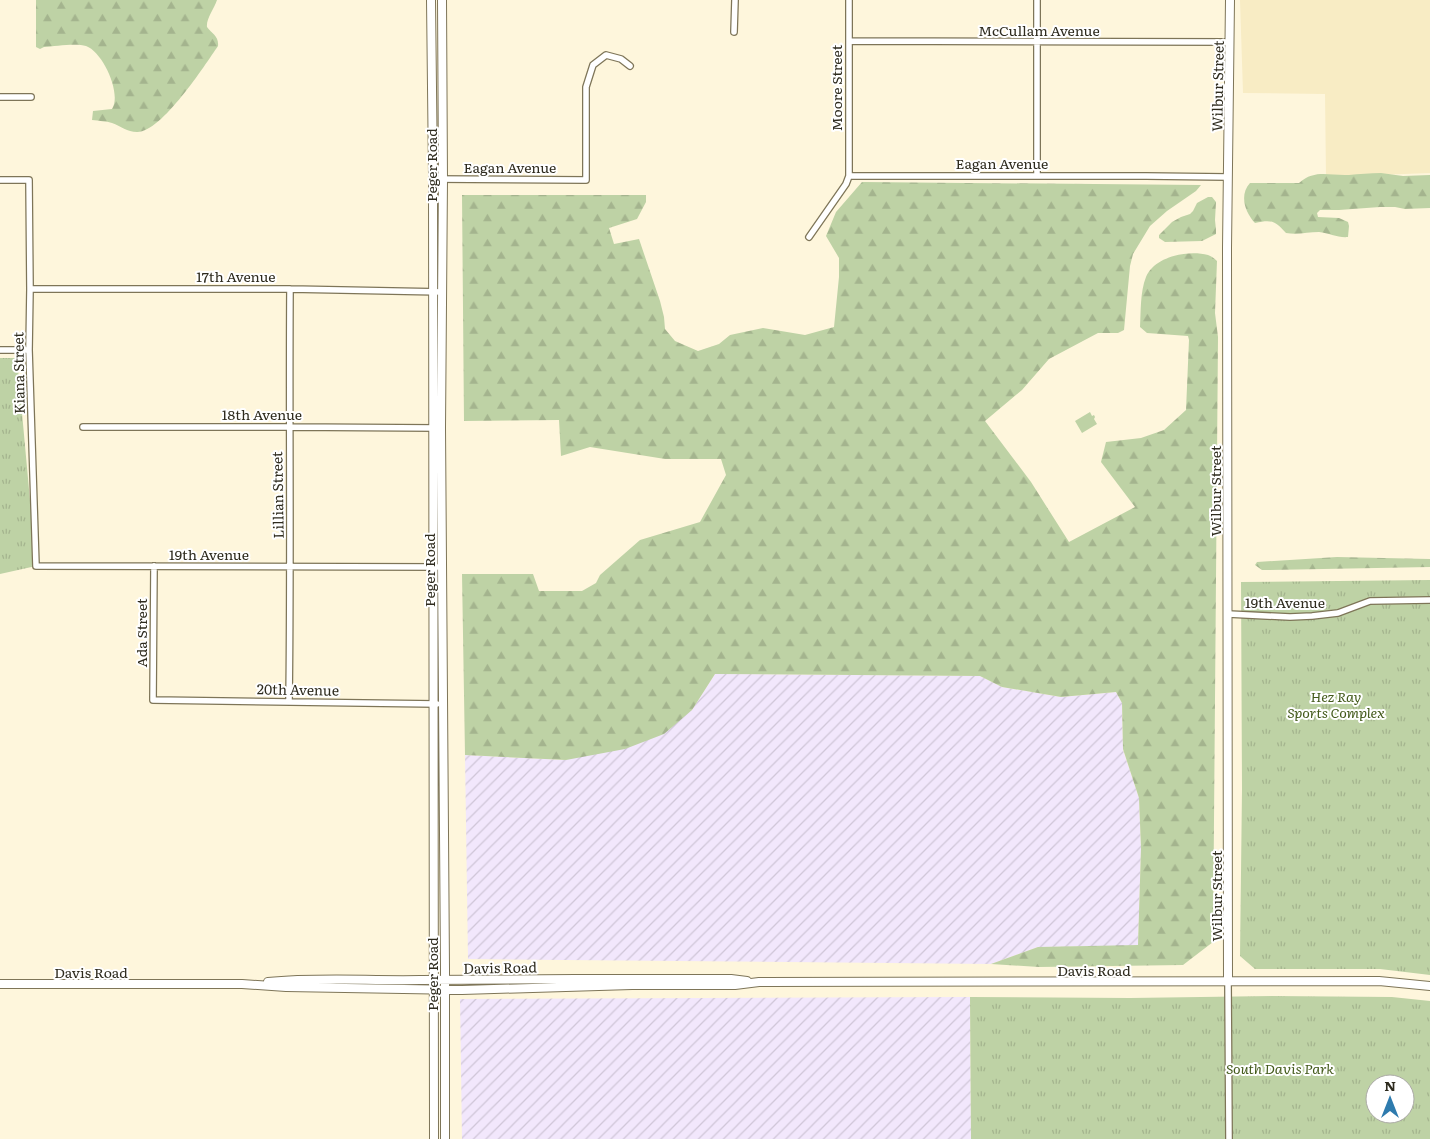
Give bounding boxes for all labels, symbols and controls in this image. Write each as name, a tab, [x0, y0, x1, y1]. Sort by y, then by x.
street label: McCullam Avenue	[978, 20, 1100, 40]
street label: Wilbur Street	[1206, 40, 1228, 132]
street label: Moore Street	[826, 44, 846, 131]
street label: Peger Road	[421, 128, 441, 202]
street label: Eagan Avenue	[956, 153, 1048, 173]
street label: Eagan Avenue	[464, 157, 556, 177]
street label: 17th Avenue	[196, 266, 276, 286]
street label: Kiana Street	[7, 331, 29, 414]
street label: 18th Avenue	[222, 404, 302, 424]
street label: Wilbur Street	[1205, 445, 1225, 537]
street label: Lillian Street	[266, 451, 288, 539]
street label: Peger Road	[419, 533, 439, 607]
street label: 19th Avenue	[169, 544, 249, 564]
street label: 19th Avenue	[1245, 592, 1325, 612]
street label: Ada Street	[131, 598, 151, 668]
street label: 20th Avenue	[257, 678, 339, 700]
park label: Hez Ray Sports Complex	[1287, 686, 1385, 722]
street label: Wilbur Street	[1206, 850, 1226, 942]
street label: Peger Road	[422, 937, 442, 1011]
street label: Davis Road	[463, 956, 537, 978]
street label: Davis Road	[1057, 960, 1131, 980]
street label: Davis Road	[54, 962, 128, 982]
park label: South Davis Park	[1226, 1058, 1334, 1078]
north arrow	[1365, 1074, 1415, 1124]
text: N	[1384, 1075, 1396, 1095]

